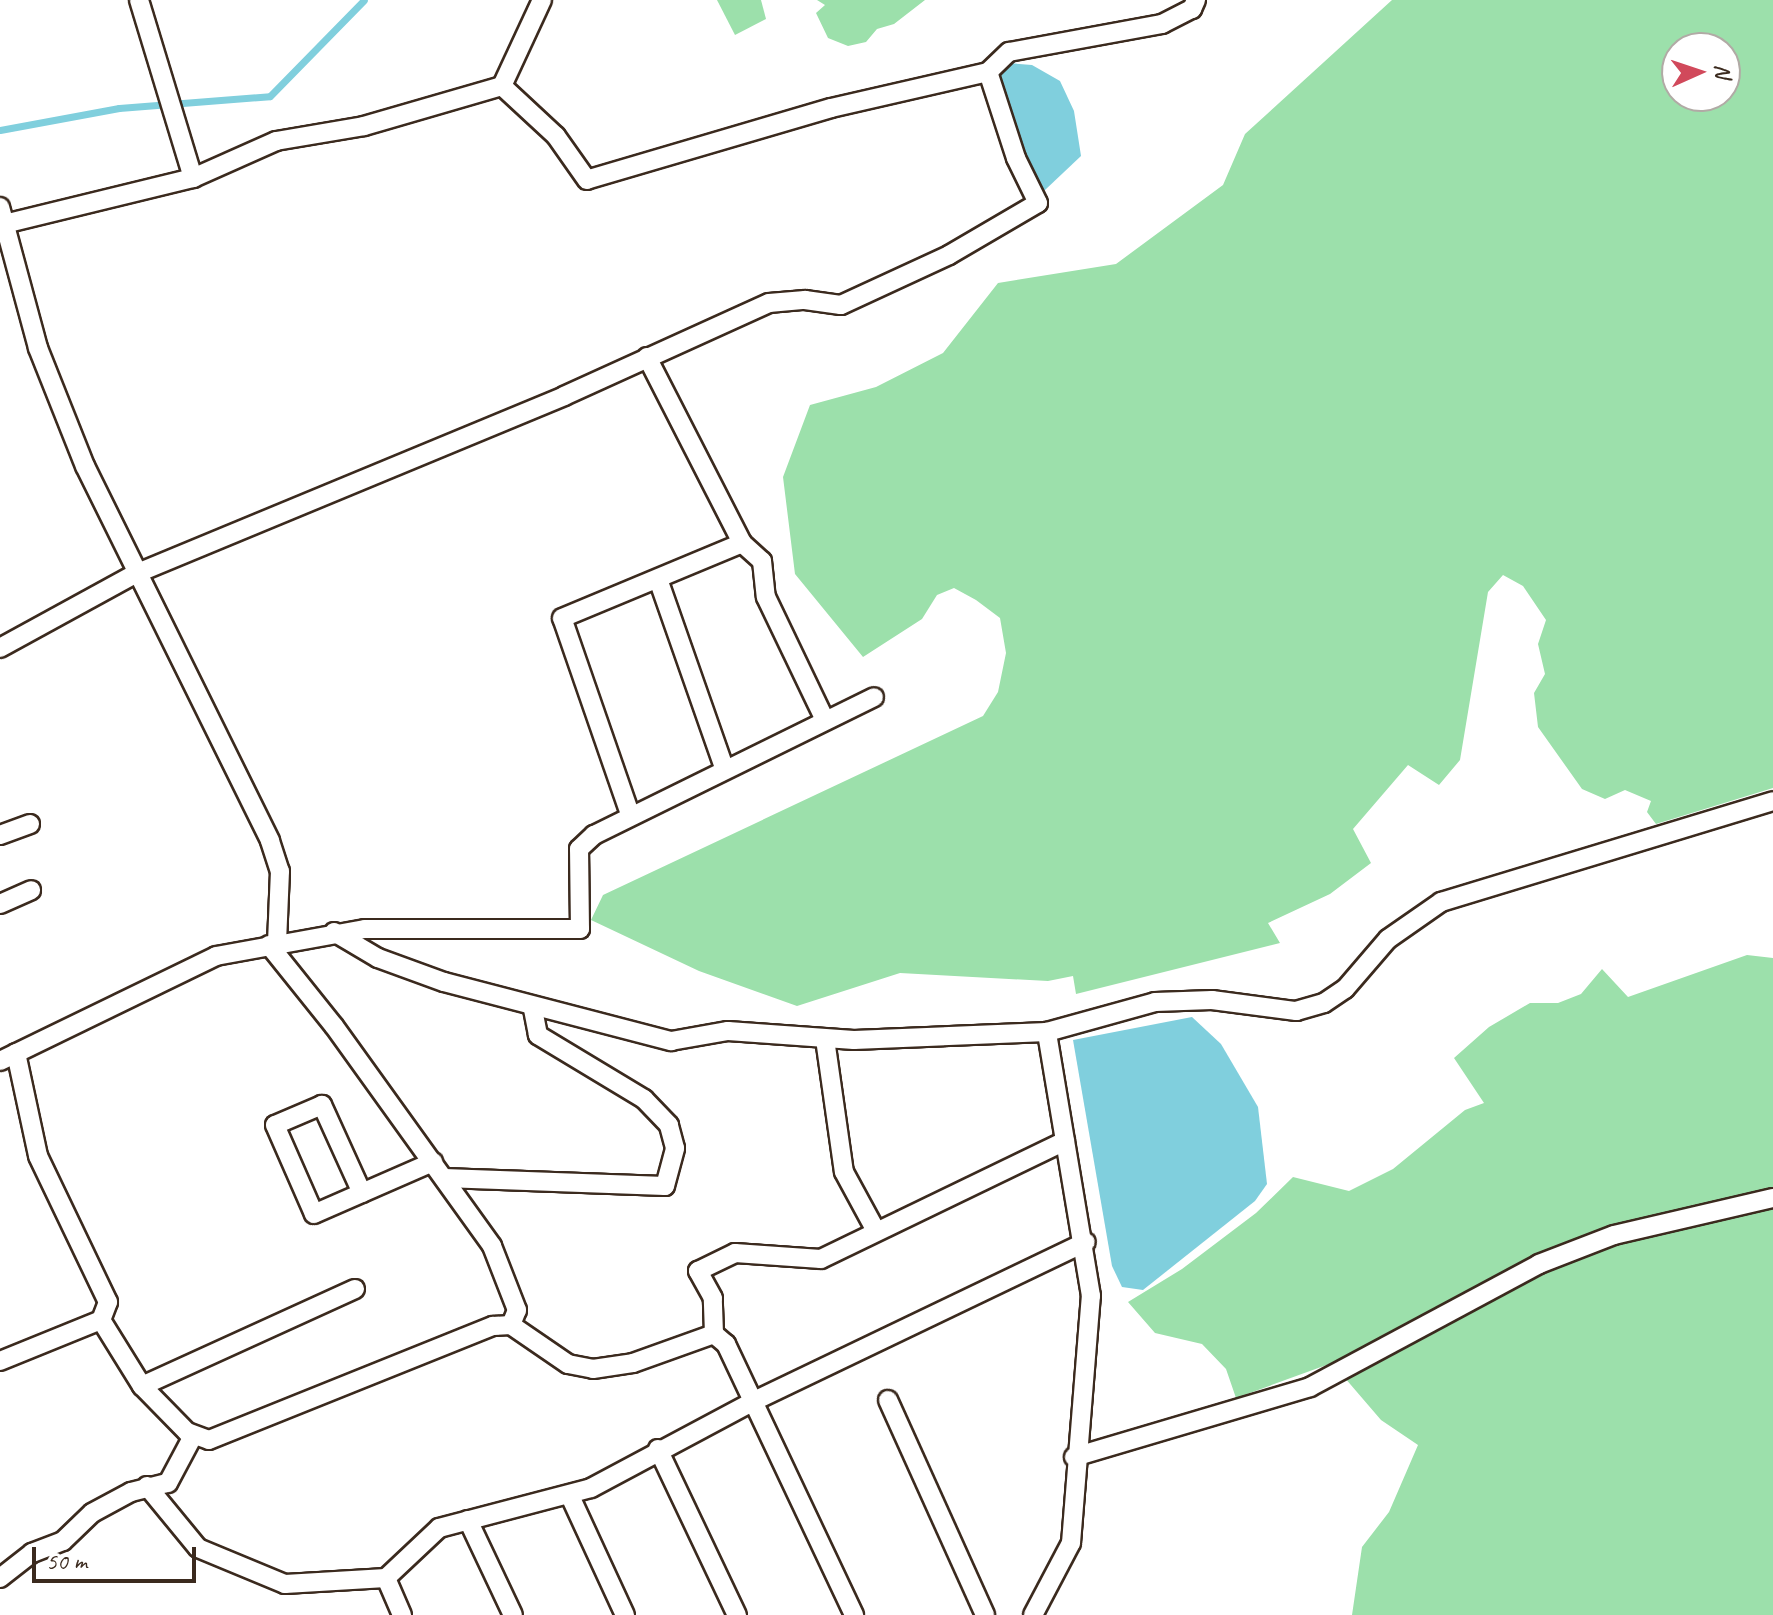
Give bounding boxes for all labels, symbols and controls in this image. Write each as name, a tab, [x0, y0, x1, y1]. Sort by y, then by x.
north arrow	[1661, 32, 1741, 112]
text: N	[1709, 63, 1737, 78]
scale bar	[36, 1531, 200, 1581]
text: 50 m	[46, 1546, 87, 1576]

